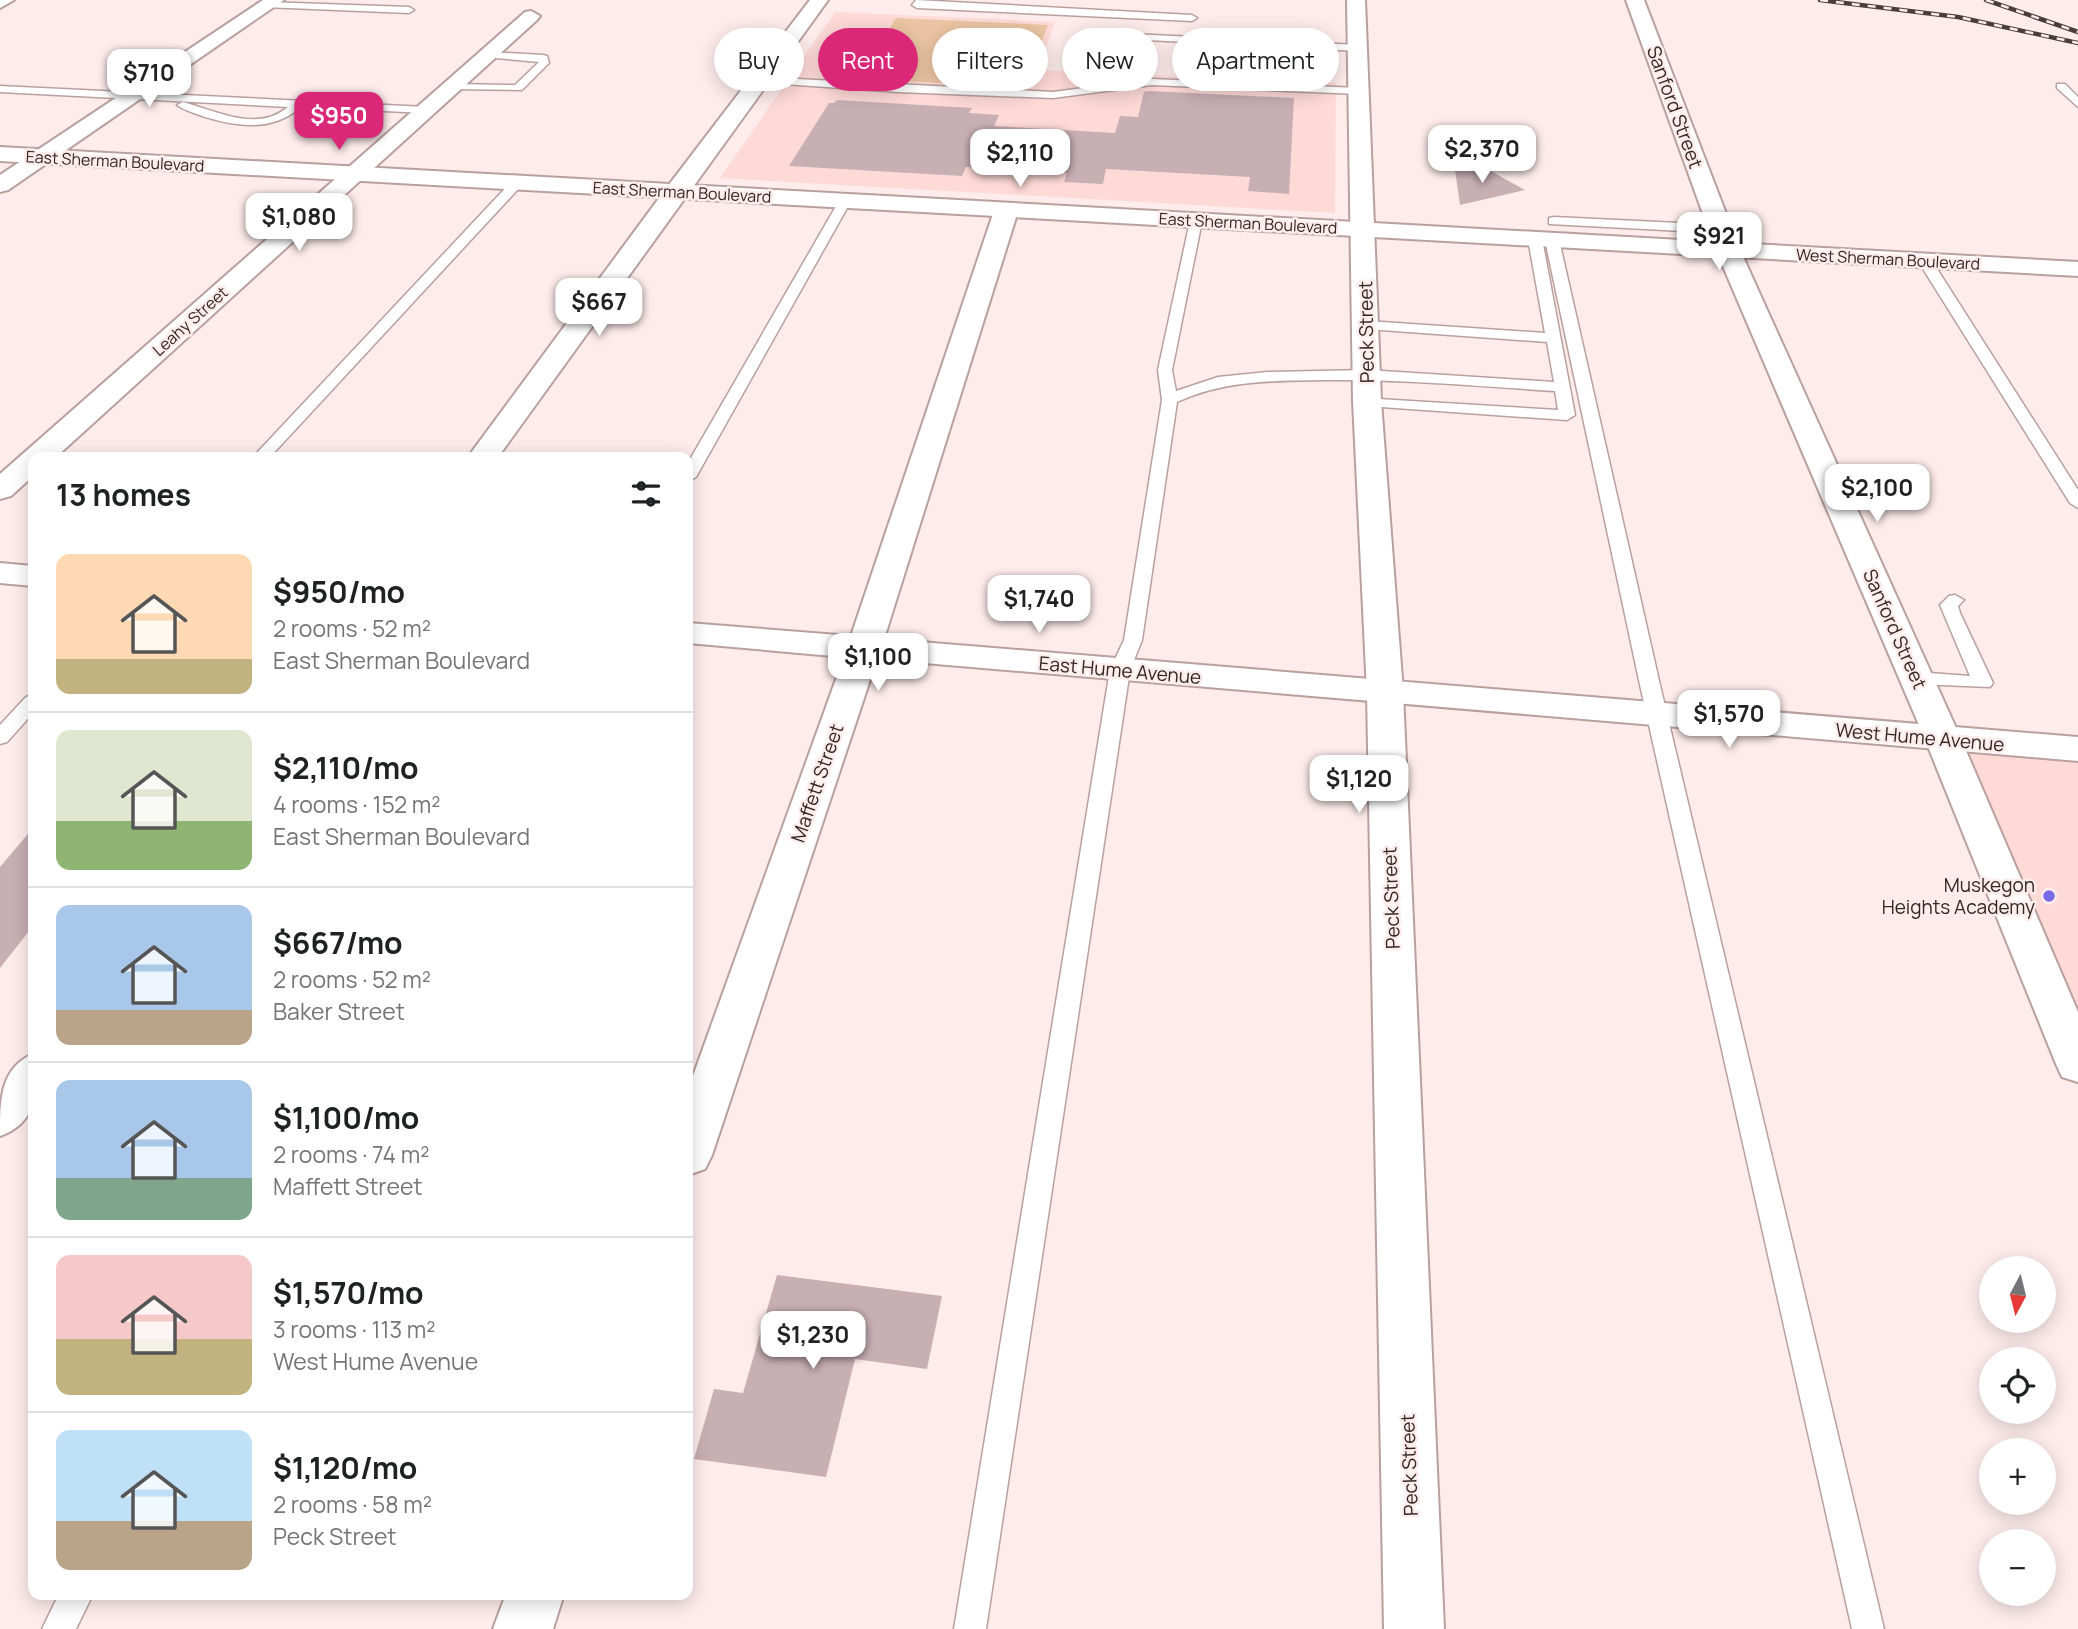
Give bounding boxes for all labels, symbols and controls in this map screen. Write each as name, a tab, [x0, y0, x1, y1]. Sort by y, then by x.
chip: Buy	[714, 28, 804, 91]
chip: Rent	[818, 28, 918, 91]
chip: Filters	[932, 28, 1048, 91]
chip: New	[1062, 28, 1158, 91]
chip: Apartment	[1172, 28, 1339, 91]
street label: Sanford Street	[1641, 42, 1709, 172]
pin: $710	[108, 50, 190, 109]
text: $710	[123, 56, 175, 88]
pin: $950	[298, 92, 380, 152]
text: $950	[310, 99, 368, 131]
pin: $2,370	[1425, 125, 1539, 185]
pin: $2,110	[963, 130, 1077, 189]
text: $2,370	[1444, 132, 1520, 164]
text: $2,110	[986, 136, 1054, 168]
street label: East Sherman Boulevard	[25, 145, 205, 177]
street label: East Sherman Boulevard	[592, 176, 772, 208]
pin: $1,080	[242, 194, 356, 253]
text: $1,080	[262, 200, 336, 232]
street label: East Sherman Boulevard	[1158, 207, 1338, 239]
pin: $921	[1678, 212, 1760, 272]
text: $921	[1693, 219, 1745, 251]
street label: West Sherman Boulevard	[1795, 243, 1981, 275]
pin: $667	[558, 278, 640, 338]
street label: Leahy Street	[148, 281, 232, 361]
street label: Peck Street	[1352, 281, 1380, 383]
text: $667	[571, 285, 627, 317]
pin: $2,100	[1820, 464, 1934, 524]
text: $2,100	[1841, 471, 1913, 503]
text: 13 homes	[56, 474, 191, 515]
icon: filters	[627, 475, 665, 513]
street label: Sanford Street	[1857, 565, 1933, 693]
text: $950/mo	[273, 571, 405, 612]
pin: $1,740	[982, 576, 1096, 635]
icon: home	[112, 582, 196, 666]
text: $1,740	[1003, 582, 1075, 614]
text: 2 rooms · 52 m²	[273, 612, 431, 644]
pin: $1,100	[821, 634, 935, 693]
text: $1,100	[844, 640, 912, 672]
text: East Sherman Boulevard	[273, 644, 530, 676]
street label: East Hume Avenue	[1038, 650, 1202, 690]
pin: $1,570	[1672, 690, 1786, 750]
text: $1,570	[1693, 697, 1765, 729]
street label: West Hume Avenue	[1834, 717, 2006, 757]
street label: Maffett Street	[785, 720, 849, 846]
text: $2,110/mo	[273, 747, 419, 788]
pin: $1,120	[1302, 756, 1416, 815]
icon: home	[112, 758, 196, 842]
text: $1,120	[1326, 762, 1392, 794]
text: 4 rooms · 152 m²	[273, 788, 440, 820]
text: East Sherman Boulevard	[273, 820, 530, 852]
street label: Peck Street	[1376, 847, 1406, 949]
place label: Muskegon Heights Academy	[1882, 872, 2035, 920]
marker: Muskegon Heights Academy	[2041, 888, 2057, 904]
text: $667/mo	[273, 922, 403, 963]
icon: home	[112, 933, 196, 1017]
text: 2 rooms · 52 m²	[273, 963, 431, 995]
text: Baker Street	[273, 995, 405, 1027]
text: $1,100/mo	[273, 1097, 419, 1138]
icon: home	[112, 1108, 196, 1192]
text: 2 rooms · 74 m²	[273, 1138, 429, 1170]
text: Maffett Street	[273, 1170, 423, 1202]
north arrow	[1979, 1256, 2056, 1334]
map controls	[1979, 1256, 2056, 1606]
text: $1,570/mo	[273, 1272, 424, 1313]
icon: home	[112, 1283, 196, 1367]
pin: $1,230	[756, 1312, 870, 1371]
text: 3 rooms · 113 m²	[273, 1313, 436, 1345]
text: $1,230	[777, 1318, 849, 1350]
text: West Hume Avenue	[273, 1345, 478, 1377]
button: locate	[1979, 1347, 2056, 1424]
street label: Peck Street	[1394, 1414, 1424, 1516]
button: +	[1979, 1438, 2056, 1515]
text: $1,120/mo	[273, 1447, 417, 1488]
icon: home	[112, 1458, 196, 1542]
text: 2 rooms · 58 m²	[273, 1488, 432, 1520]
text: Peck Street	[273, 1520, 397, 1552]
button: −	[1979, 1529, 2056, 1606]

